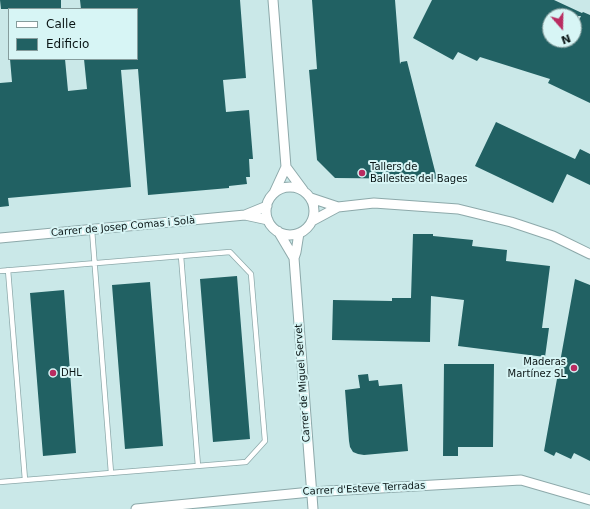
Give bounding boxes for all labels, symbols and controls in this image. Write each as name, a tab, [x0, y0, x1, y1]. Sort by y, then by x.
legend	[8, 8, 138, 60]
north arrow	[542, 8, 582, 48]
text: Calle	[46, 17, 76, 31]
text: N	[559, 31, 572, 46]
text: Edificio	[46, 37, 89, 51]
place label: Tallers de Ballestes del Bages	[370, 161, 468, 184]
marker: Tallers de Ballestes del Bages	[357, 168, 367, 178]
street label: Carrer de Josep Comas i Solà	[50, 215, 196, 239]
street label: Carrer de Miguel Servet	[293, 323, 313, 443]
place label: Maderas Martínez SL	[508, 356, 566, 380]
marker: Maderas Martínez SL	[569, 363, 579, 373]
place label: DHL	[61, 367, 82, 379]
marker: DHL	[48, 368, 58, 378]
street label: Carrer d'Esteve Terradas	[302, 480, 426, 498]

